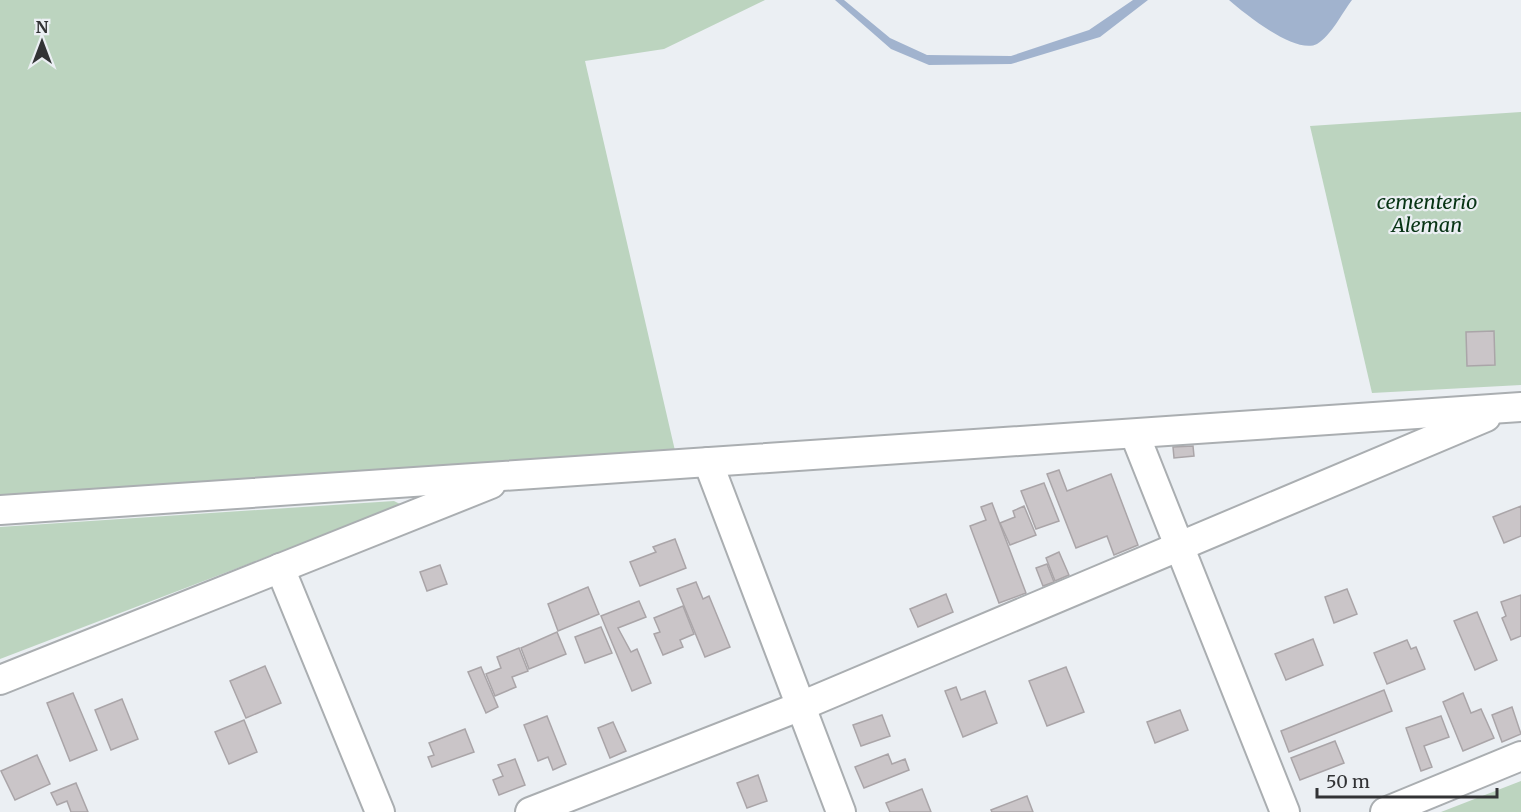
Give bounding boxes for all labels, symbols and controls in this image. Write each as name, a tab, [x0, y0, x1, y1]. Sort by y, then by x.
north arrow	[12, 12, 72, 72]
text: N	[36, 17, 49, 37]
park label: cementerio Aleman	[1377, 189, 1477, 237]
scale bar	[1317, 761, 1497, 799]
text: 50 m	[1326, 770, 1370, 793]

